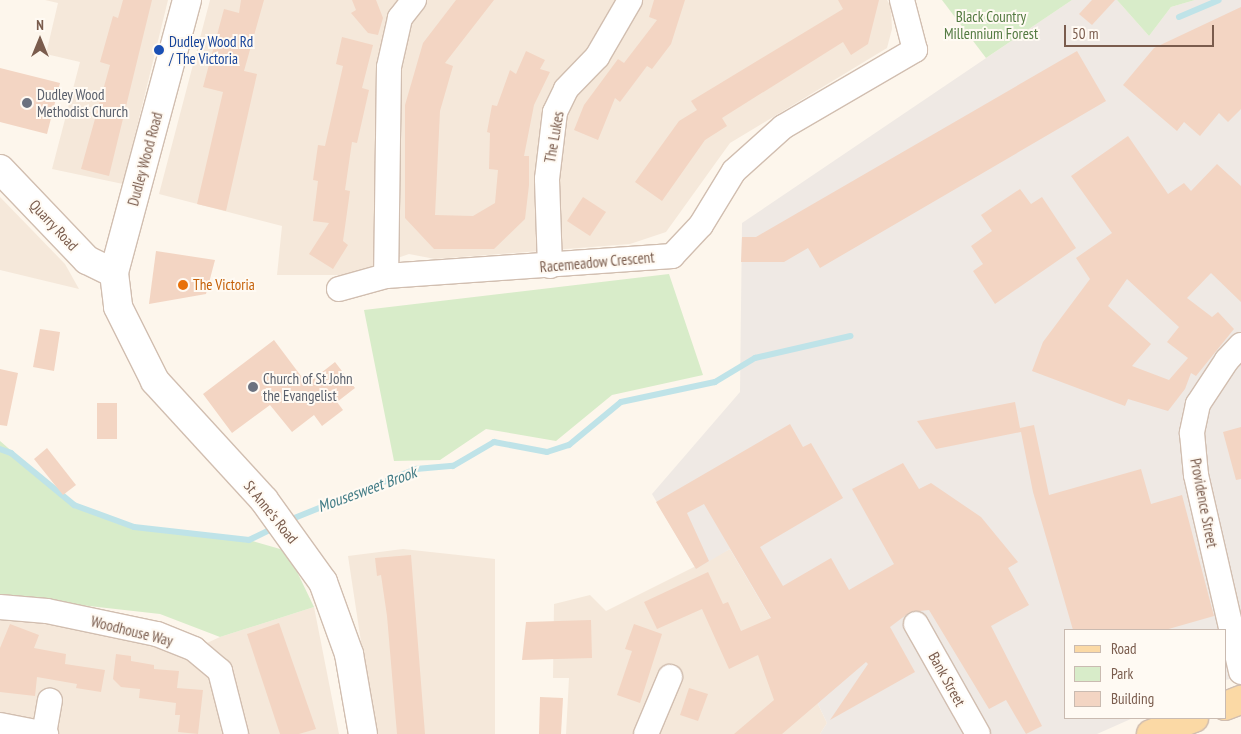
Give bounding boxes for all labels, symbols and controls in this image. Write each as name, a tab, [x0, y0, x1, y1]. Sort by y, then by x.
park label: Black Country Millennium Forest	[944, 7, 1038, 42]
north arrow	[15, 15, 65, 65]
scale bar	[1066, 15, 1216, 47]
text: N	[36, 16, 44, 34]
text: 50 m	[1072, 24, 1098, 43]
place label: Dudley Wood Rd / The Victoria	[169, 32, 254, 67]
marker: Dudley Wood Rd / The Victoria	[153, 44, 165, 56]
place label: Dudley Wood Methodist Church	[37, 85, 128, 120]
marker: Dudley Wood Methodist Church	[21, 97, 33, 109]
street label: Dudley Wood Road	[124, 110, 166, 208]
street label: The Lukes	[541, 110, 567, 164]
street label: Quarry Road	[26, 196, 82, 254]
street label: Racemeadow Crescent	[539, 248, 655, 276]
place label: The Victoria	[193, 276, 255, 294]
marker: The Victoria	[177, 279, 189, 291]
place label: Church of St John the Evangelist	[263, 369, 353, 404]
marker: Church of St John the Evangelist	[247, 381, 259, 393]
street label: Providence Street	[1187, 457, 1221, 549]
water label: Mousesweet Brook	[315, 462, 419, 516]
street label: St Anne's Road	[240, 477, 302, 547]
street label: Woodhouse Way	[89, 612, 175, 650]
legend	[1064, 629, 1226, 719]
text: Road	[1111, 639, 1137, 658]
street label: Bank Street	[925, 649, 969, 709]
text: Park	[1111, 664, 1133, 683]
text: Building	[1111, 689, 1154, 708]

